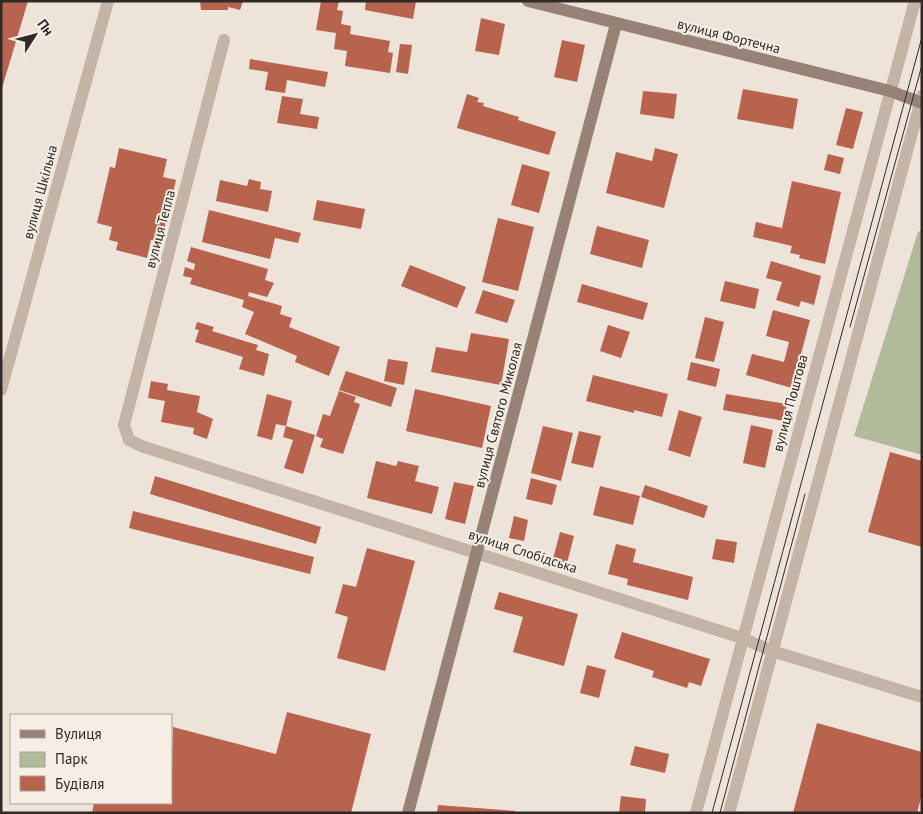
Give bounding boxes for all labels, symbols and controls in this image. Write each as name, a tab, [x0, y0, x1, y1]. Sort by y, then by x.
north arrow	[10, 10, 60, 60]
street label: вулиця Фортечна	[676, 14, 782, 58]
text: Пн	[33, 15, 58, 39]
street label: вулиця Шкільна	[19, 143, 61, 241]
street label: вулиця Тепла	[141, 188, 179, 270]
street label: вулиця Святого Миколая	[470, 340, 526, 490]
street label: вулиця Поштова	[768, 352, 812, 454]
street label: вулиця Слобідська	[466, 525, 580, 577]
legend	[10, 714, 172, 804]
text: Вулиця	[55, 724, 102, 743]
text: Парк	[55, 749, 88, 768]
text: Будівля	[55, 774, 104, 793]

